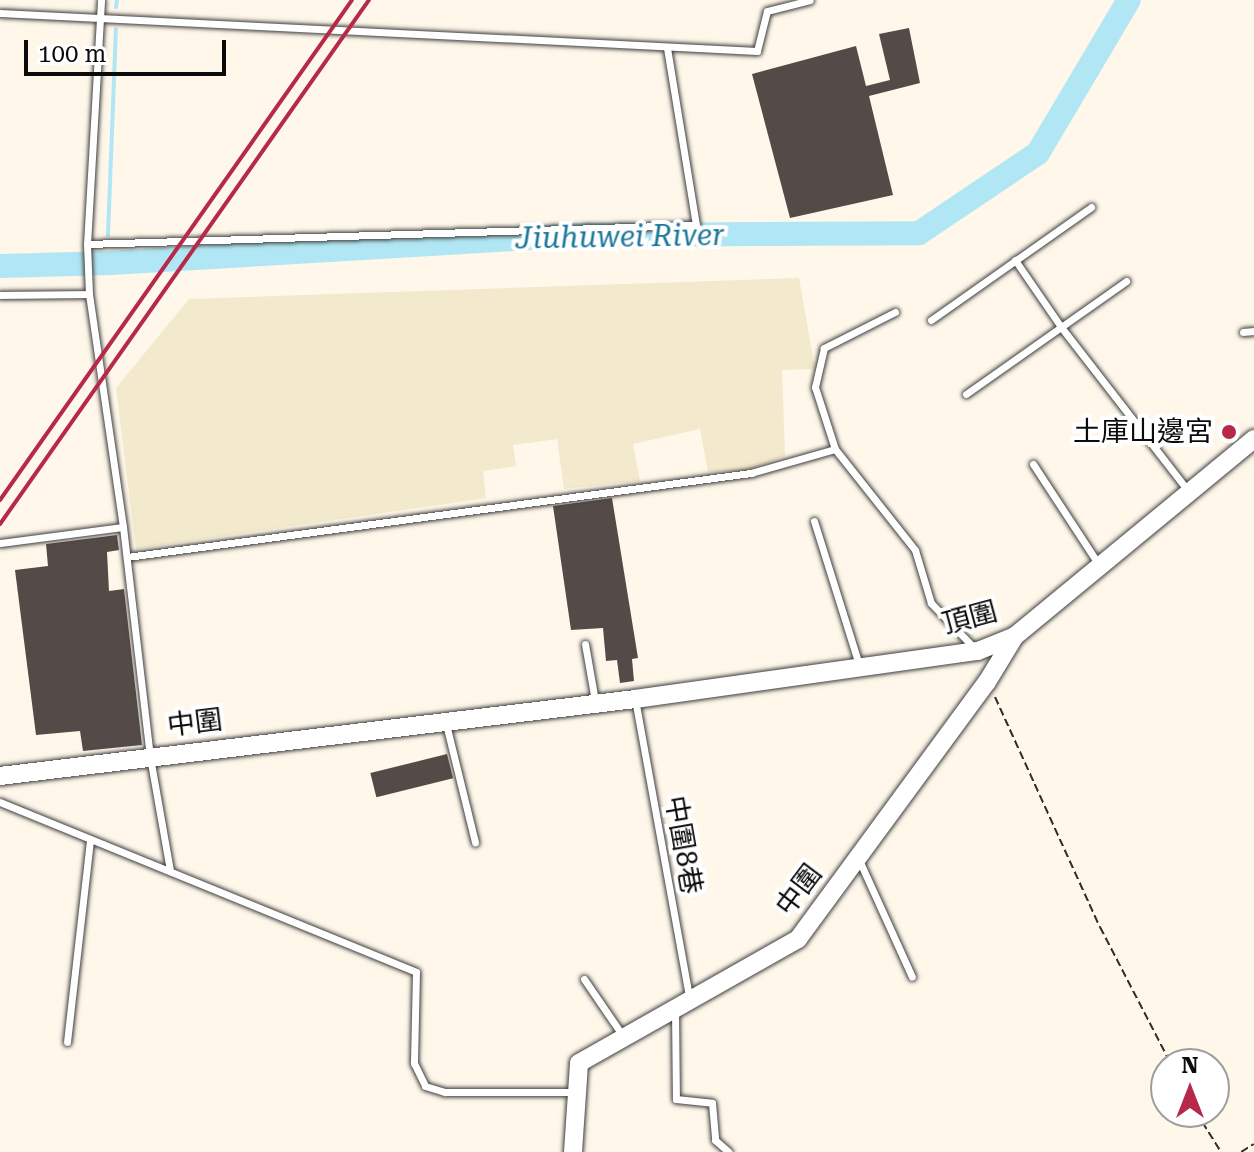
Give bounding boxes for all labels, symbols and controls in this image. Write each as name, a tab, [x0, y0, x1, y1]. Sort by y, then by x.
scale bar	[28, 24, 230, 74]
text: 100 m	[38, 40, 106, 68]
water label: Jiuhuwei River	[515, 217, 725, 257]
place label: 土庫山邊宮	[1073, 415, 1213, 449]
marker: 土庫山邊宮	[1220, 423, 1238, 441]
street label: 頂圍	[939, 595, 1001, 641]
street label: 中圍	[165, 703, 225, 743]
street label: 中圍8巷	[658, 793, 708, 897]
street label: 中圍	[769, 858, 829, 922]
north arrow	[1150, 1048, 1230, 1128]
text: N	[1182, 1053, 1198, 1078]

